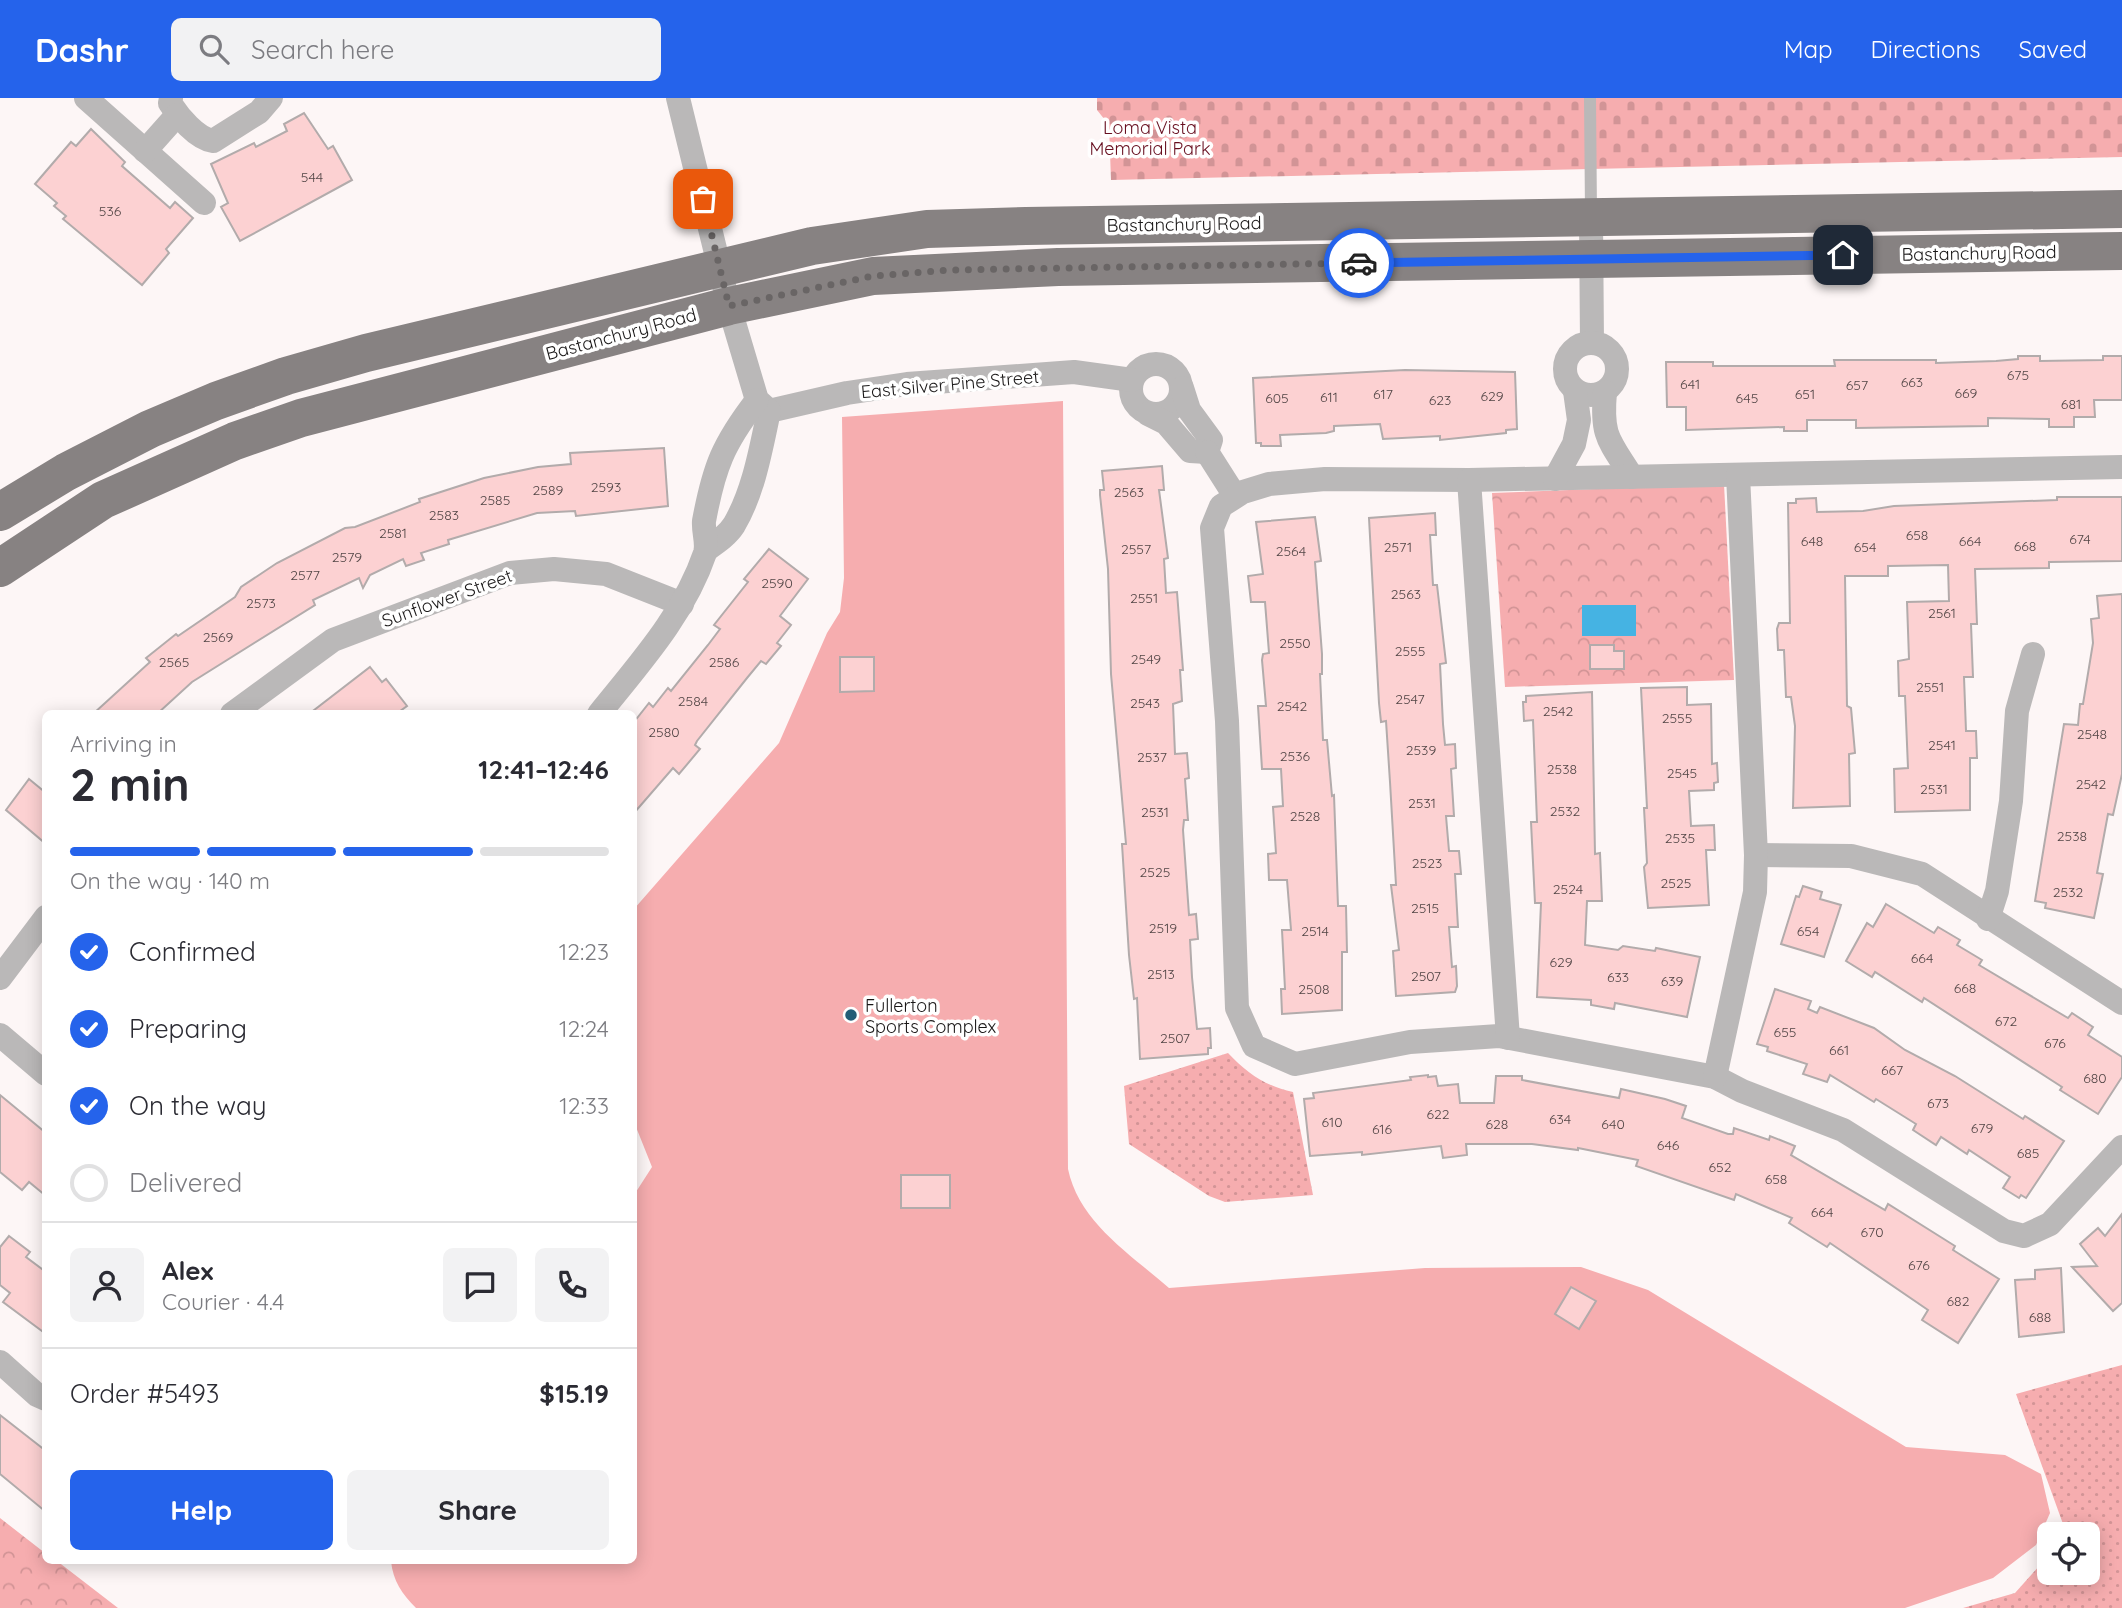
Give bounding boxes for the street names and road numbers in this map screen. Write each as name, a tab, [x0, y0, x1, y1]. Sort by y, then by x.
street label: Bastanchury Road	[1106, 211, 1262, 237]
street label: Bastanchury Road	[1901, 240, 2057, 266]
street label: Bastanchury Road	[543, 303, 699, 365]
street label: East Silver Pine Street	[860, 365, 1040, 403]
street label: Sunflower Street	[379, 564, 515, 632]

